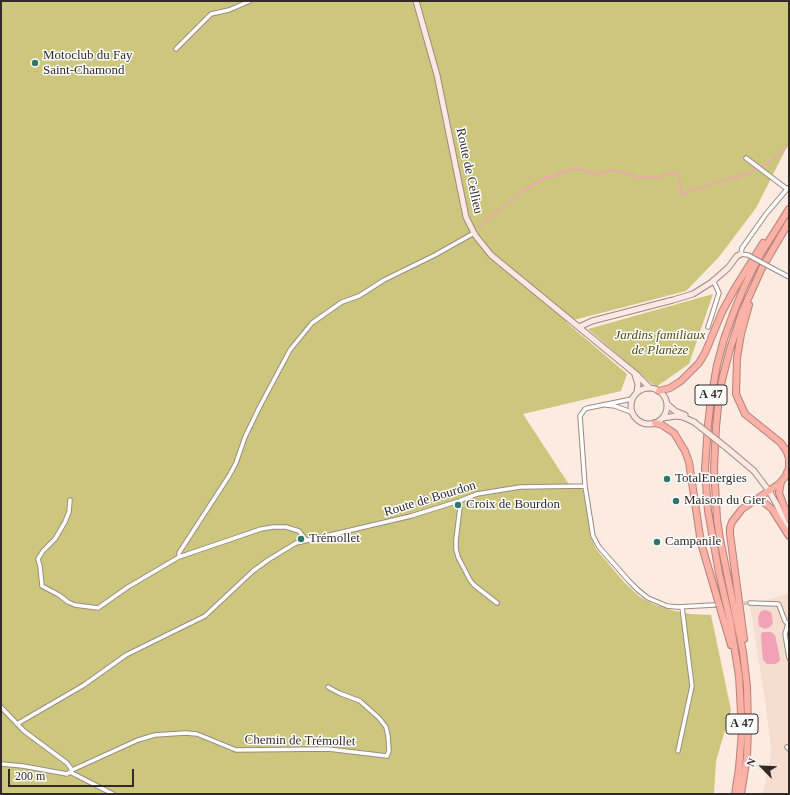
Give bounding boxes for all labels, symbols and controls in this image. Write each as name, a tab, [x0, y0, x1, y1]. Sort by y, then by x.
place label: Motoclub du Fay Saint-Chamond	[43, 48, 133, 79]
marker: Motoclub du Fay Saint-Chamond	[30, 58, 40, 68]
street label: Route de Cellieu	[452, 127, 486, 215]
park label: Jardins familiaux de Planèze	[615, 328, 705, 359]
road number: A 47	[695, 385, 727, 405]
place label: TotalEnergies	[675, 471, 747, 487]
marker: TotalEnergies	[662, 474, 672, 484]
street label: Route de Bourdon	[382, 478, 478, 520]
place label: Maison du Gier	[684, 493, 766, 509]
marker: Maison du Gier	[671, 496, 681, 506]
place label: Croix de Bourdon	[466, 497, 560, 513]
marker: Croix de Bourdon	[453, 500, 463, 510]
place label: Trémollet	[309, 531, 360, 547]
marker: Trémollet	[296, 534, 306, 544]
place label: Campanile	[665, 534, 721, 550]
marker: Campanile	[652, 537, 662, 547]
road number: A 47	[726, 714, 758, 734]
street label: Chemin de Trémollet	[245, 732, 355, 750]
north arrow	[742, 747, 782, 787]
text: N	[744, 756, 758, 768]
scale bar	[10, 761, 136, 787]
text: 200 m	[15, 769, 45, 783]

